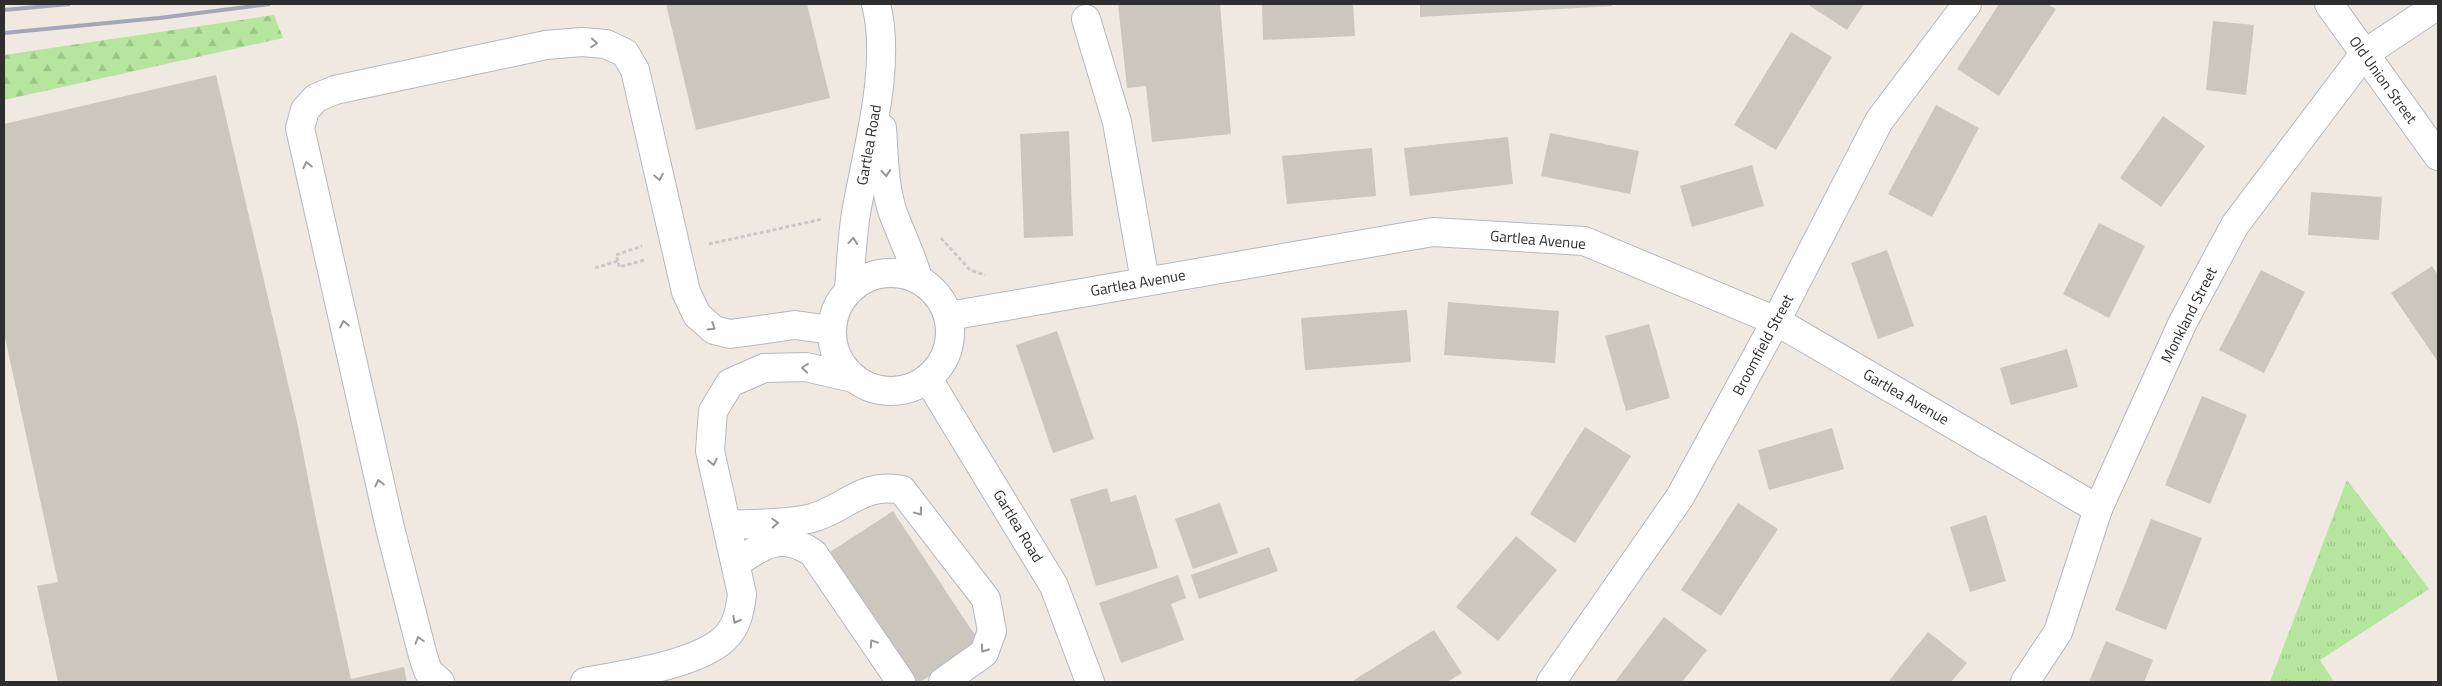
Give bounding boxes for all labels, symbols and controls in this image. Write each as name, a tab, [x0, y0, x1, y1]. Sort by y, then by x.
street label: Old Union Street	[2344, 31, 2424, 129]
one-way arrow	[591, 37, 599, 48]
street label: Gartlea Road	[850, 103, 887, 187]
one-way arrow	[303, 161, 313, 170]
one-way arrow	[880, 169, 891, 177]
one-way arrow	[653, 173, 664, 182]
street label: Gartlea Avenue	[1489, 224, 1587, 255]
one-way arrow	[848, 236, 859, 244]
street label: Monkland Street	[2155, 262, 2223, 367]
street label: Gartlea Avenue	[1089, 263, 1187, 302]
street label: Broomfield Street	[1726, 289, 1799, 400]
one-way arrow	[339, 319, 350, 328]
one-way arrow	[707, 320, 716, 330]
one-way arrow	[801, 363, 809, 374]
street label: Gartlea Avenue	[1859, 363, 1954, 431]
one-way arrow	[707, 458, 717, 467]
one-way arrow	[374, 478, 385, 487]
street label: Gartlea Road	[988, 485, 1049, 567]
one-way arrow	[914, 506, 922, 515]
one-way arrow	[772, 517, 780, 528]
one-way arrow	[732, 615, 742, 624]
one-way arrow	[414, 636, 424, 645]
one-way arrow	[870, 639, 879, 648]
one-way arrow	[981, 643, 990, 653]

